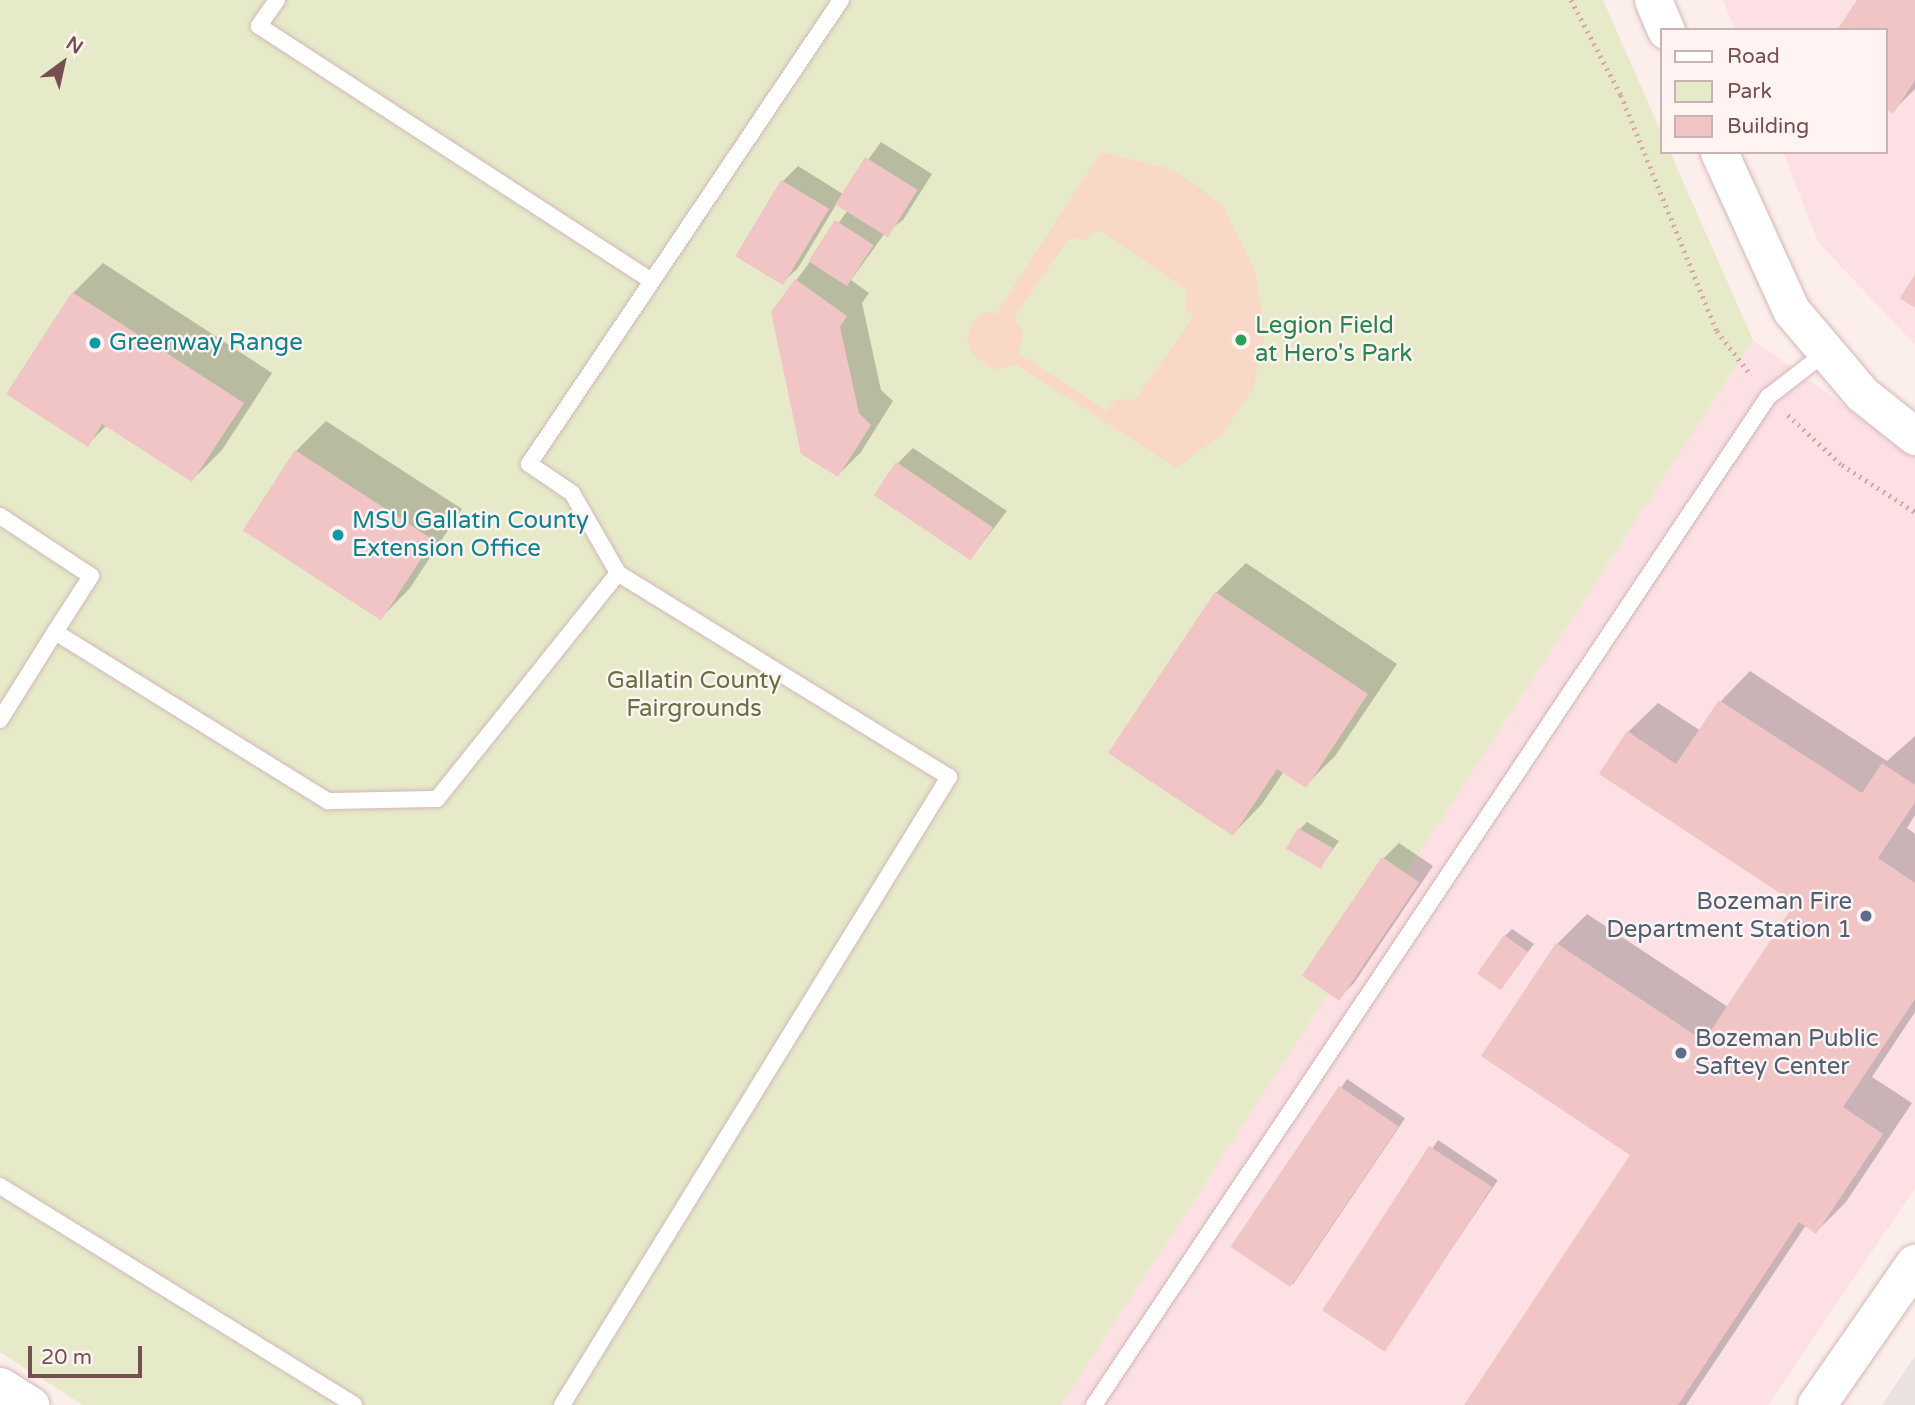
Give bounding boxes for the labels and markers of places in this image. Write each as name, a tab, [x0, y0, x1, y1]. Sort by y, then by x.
place label: Legion Field at Hero's Park	[1255, 312, 1412, 368]
place label: Greenway Range	[109, 329, 303, 357]
marker: Legion Field at Hero's Park	[1233, 332, 1249, 348]
marker: Greenway Range	[87, 335, 103, 351]
place label: MSU Gallatin County Extension Office	[352, 507, 589, 563]
marker: MSU Gallatin County Extension Office	[330, 527, 346, 543]
place label: Bozeman Fire Department Station 1	[1606, 888, 1852, 944]
marker: Bozeman Fire Department Station 1	[1858, 908, 1874, 924]
place label: Bozeman Public Saftey Center	[1695, 1025, 1878, 1081]
marker: Bozeman Public Saftey Center	[1673, 1045, 1689, 1061]

